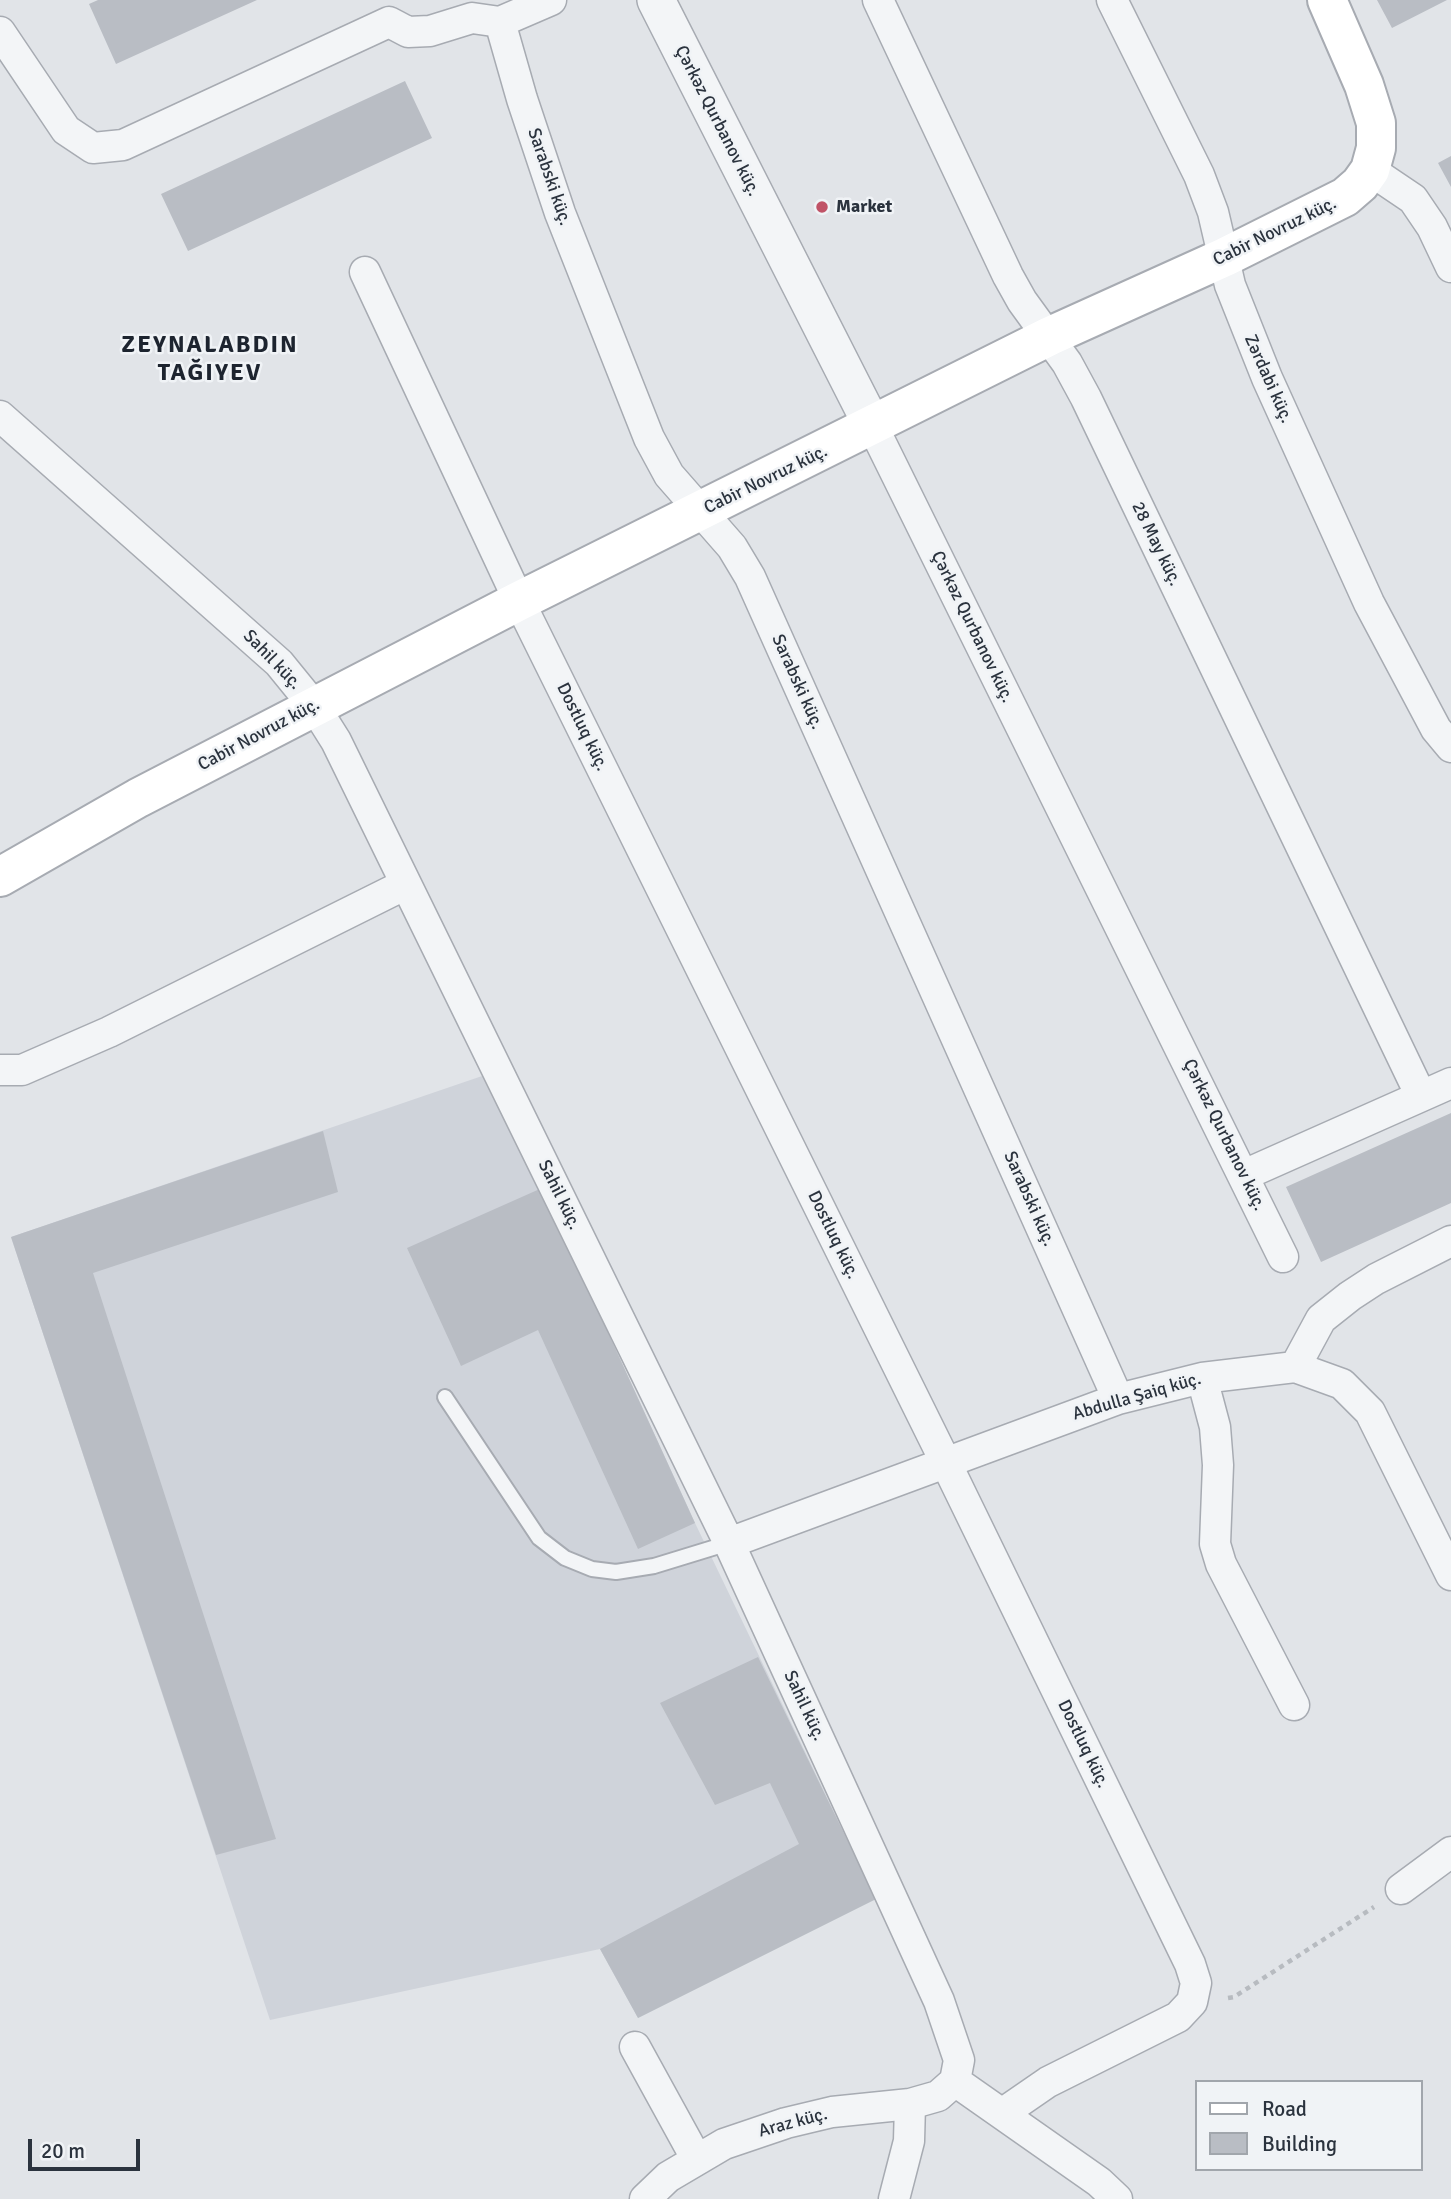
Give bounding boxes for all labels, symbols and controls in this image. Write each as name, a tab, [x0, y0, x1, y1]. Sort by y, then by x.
street label: Çərkəz Qurbanov küç.	[670, 42, 764, 200]
street label: Sarabski küç.	[522, 125, 576, 229]
street label: Cabir Novruz küç.	[1210, 193, 1340, 271]
place label: Market	[836, 196, 892, 218]
marker: Market	[814, 199, 830, 215]
district label: ZEYNALABDIN TAĞIYEV	[123, 332, 297, 388]
street label: Zərdabi küç.	[1239, 332, 1297, 426]
street label: Cabir Novruz küç.	[701, 441, 831, 519]
street label: 28 May küç.	[1126, 498, 1186, 590]
street label: Çərkəz Qurbanov küç.	[926, 548, 1018, 706]
street label: Sahil küç.	[238, 626, 306, 694]
street label: Sarabski küç.	[766, 631, 828, 733]
street label: Dostluq küç.	[551, 679, 613, 775]
street label: Cabir Novruz küç.	[194, 694, 324, 776]
street label: Çərkəz Qurbanov küç.	[1178, 1056, 1270, 1214]
street label: Sarabski küç.	[998, 1148, 1060, 1250]
street label: Sahil küç.	[533, 1157, 585, 1233]
street label: Dostluq küç.	[802, 1187, 864, 1283]
street label: Abdulla Şaiq küç.	[1070, 1368, 1204, 1426]
street label: Sahil küç.	[778, 1668, 830, 1744]
street label: Dostluq küç.	[1052, 1696, 1114, 1792]
legend	[1196, 2080, 1423, 2171]
text: Road	[1262, 2096, 1307, 2122]
street label: Araz küç.	[756, 2103, 830, 2143]
scale bar	[32, 2126, 144, 2170]
text: Building	[1262, 2131, 1337, 2157]
text: 20 m	[41, 2138, 85, 2164]

